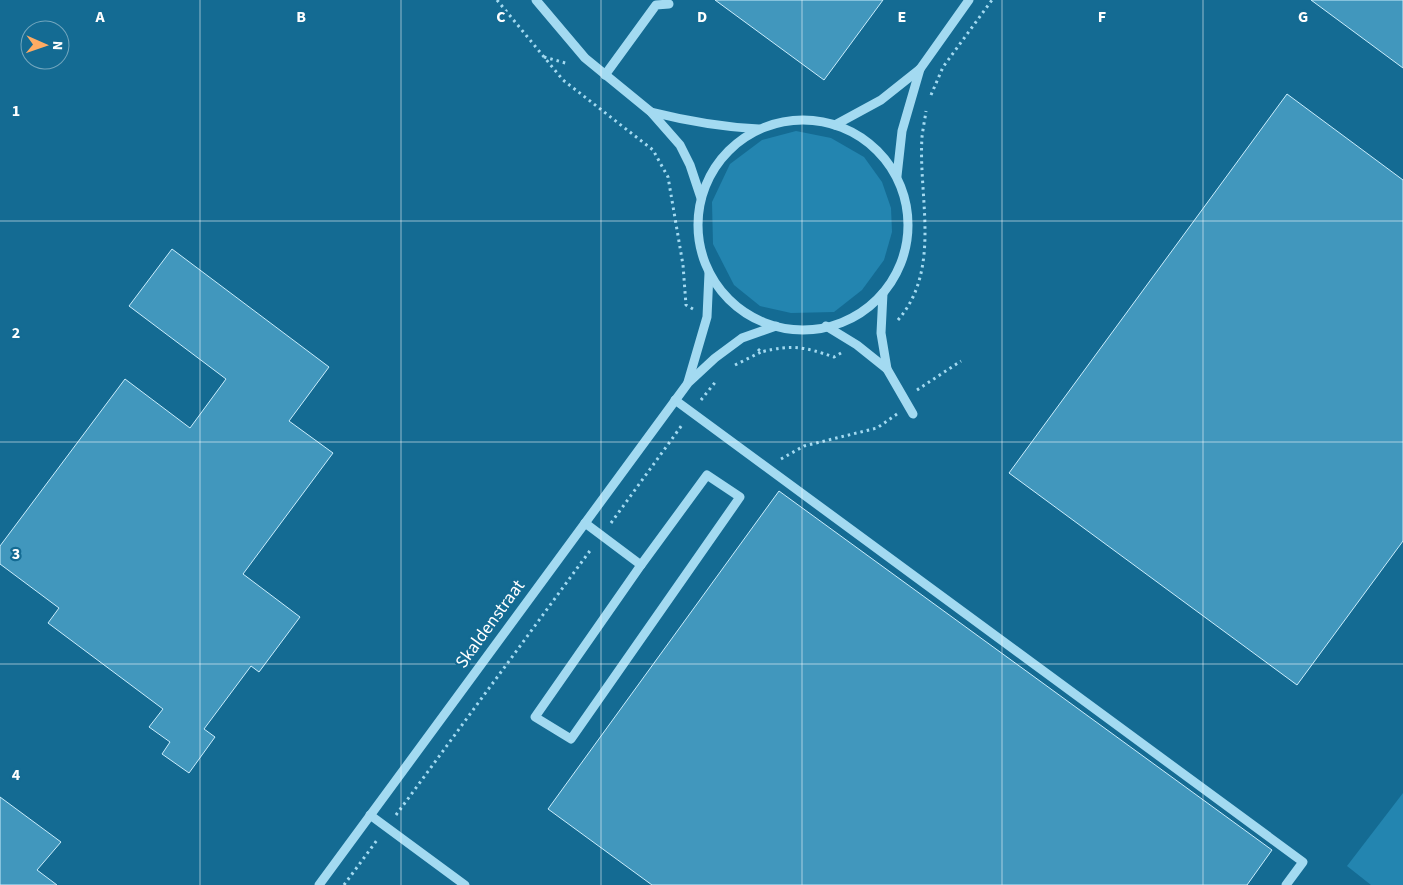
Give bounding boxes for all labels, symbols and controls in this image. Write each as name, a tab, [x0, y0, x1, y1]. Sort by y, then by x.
text: A	[94, 6, 105, 28]
text: B	[296, 6, 306, 28]
text: C	[496, 6, 506, 28]
text: D	[697, 6, 707, 28]
text: E	[898, 6, 906, 28]
text: F	[1098, 6, 1106, 28]
text: G	[1298, 6, 1308, 28]
north arrow	[20, 20, 70, 70]
text: N	[47, 40, 67, 50]
text: 1	[12, 100, 20, 122]
text: 2	[12, 322, 20, 344]
text: 3	[12, 543, 20, 565]
street label: Skaldenstraat	[449, 575, 531, 673]
text: 4	[12, 764, 21, 786]

